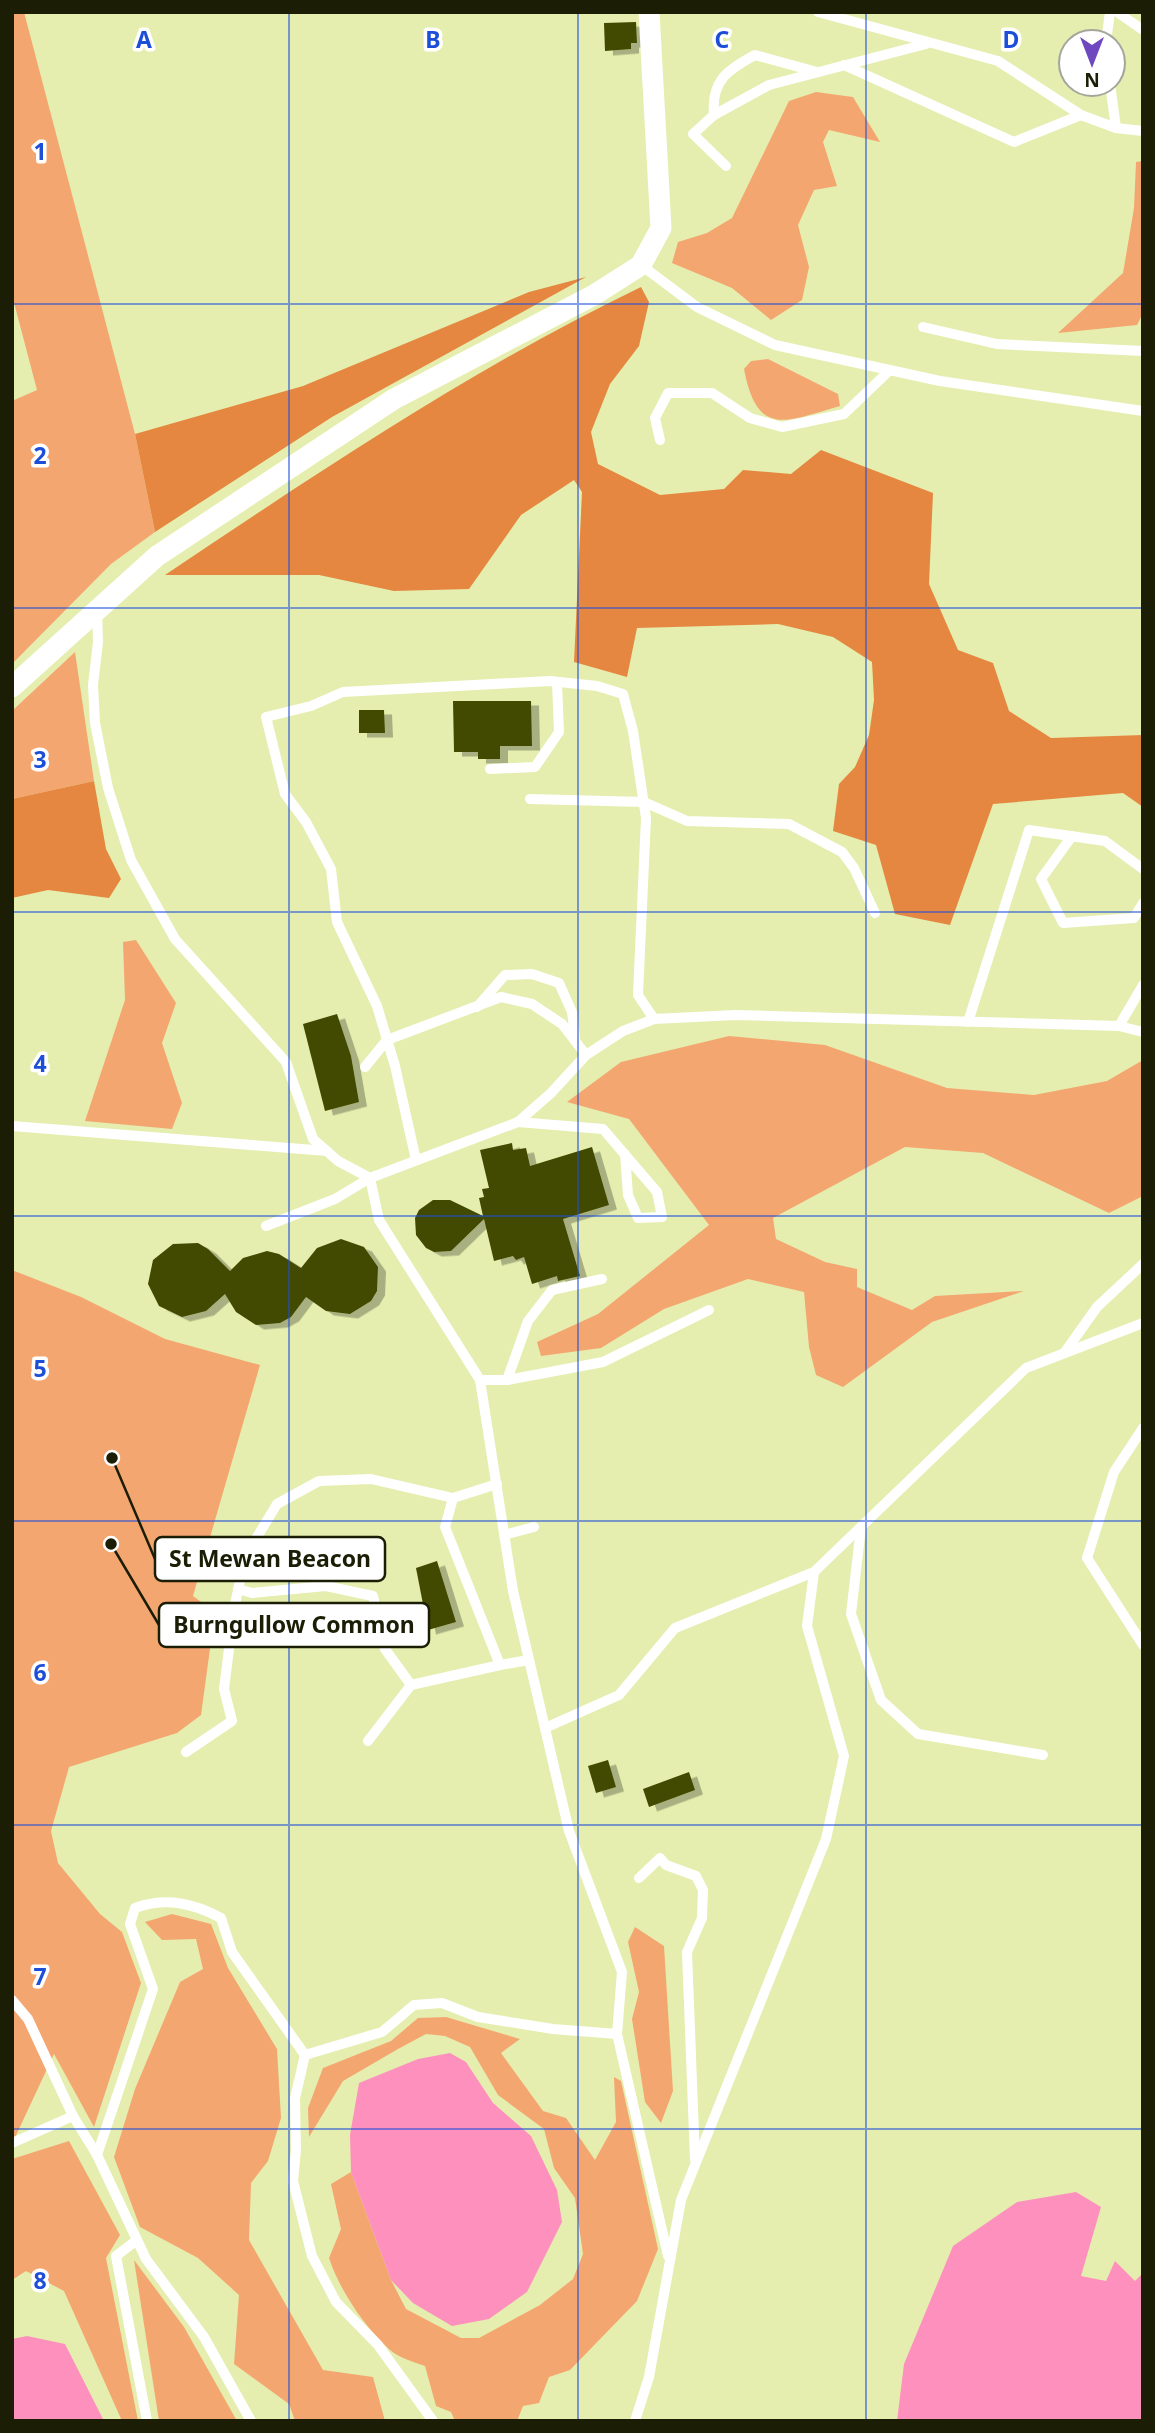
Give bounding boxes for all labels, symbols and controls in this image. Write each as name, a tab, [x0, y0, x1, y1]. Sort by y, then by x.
text: A	[136, 23, 152, 55]
text: B	[425, 23, 441, 55]
text: C	[715, 23, 730, 55]
text: D	[1003, 23, 1019, 55]
north arrow	[1057, 28, 1127, 98]
text: N	[1084, 67, 1100, 93]
text: 1	[33, 135, 47, 167]
text: 2	[33, 439, 47, 471]
text: 3	[33, 743, 47, 775]
text: 4	[33, 1047, 47, 1079]
text: 5	[33, 1352, 47, 1384]
callout: St Mewan Beacon	[155, 1537, 385, 1581]
text: St Mewan Beacon	[169, 1542, 371, 1574]
callout: Burngullow Common	[159, 1603, 429, 1647]
text: Burngullow Common	[173, 1608, 415, 1640]
text: 6	[33, 1656, 47, 1688]
text: 7	[33, 1960, 47, 1992]
text: 8	[33, 2264, 47, 2296]

